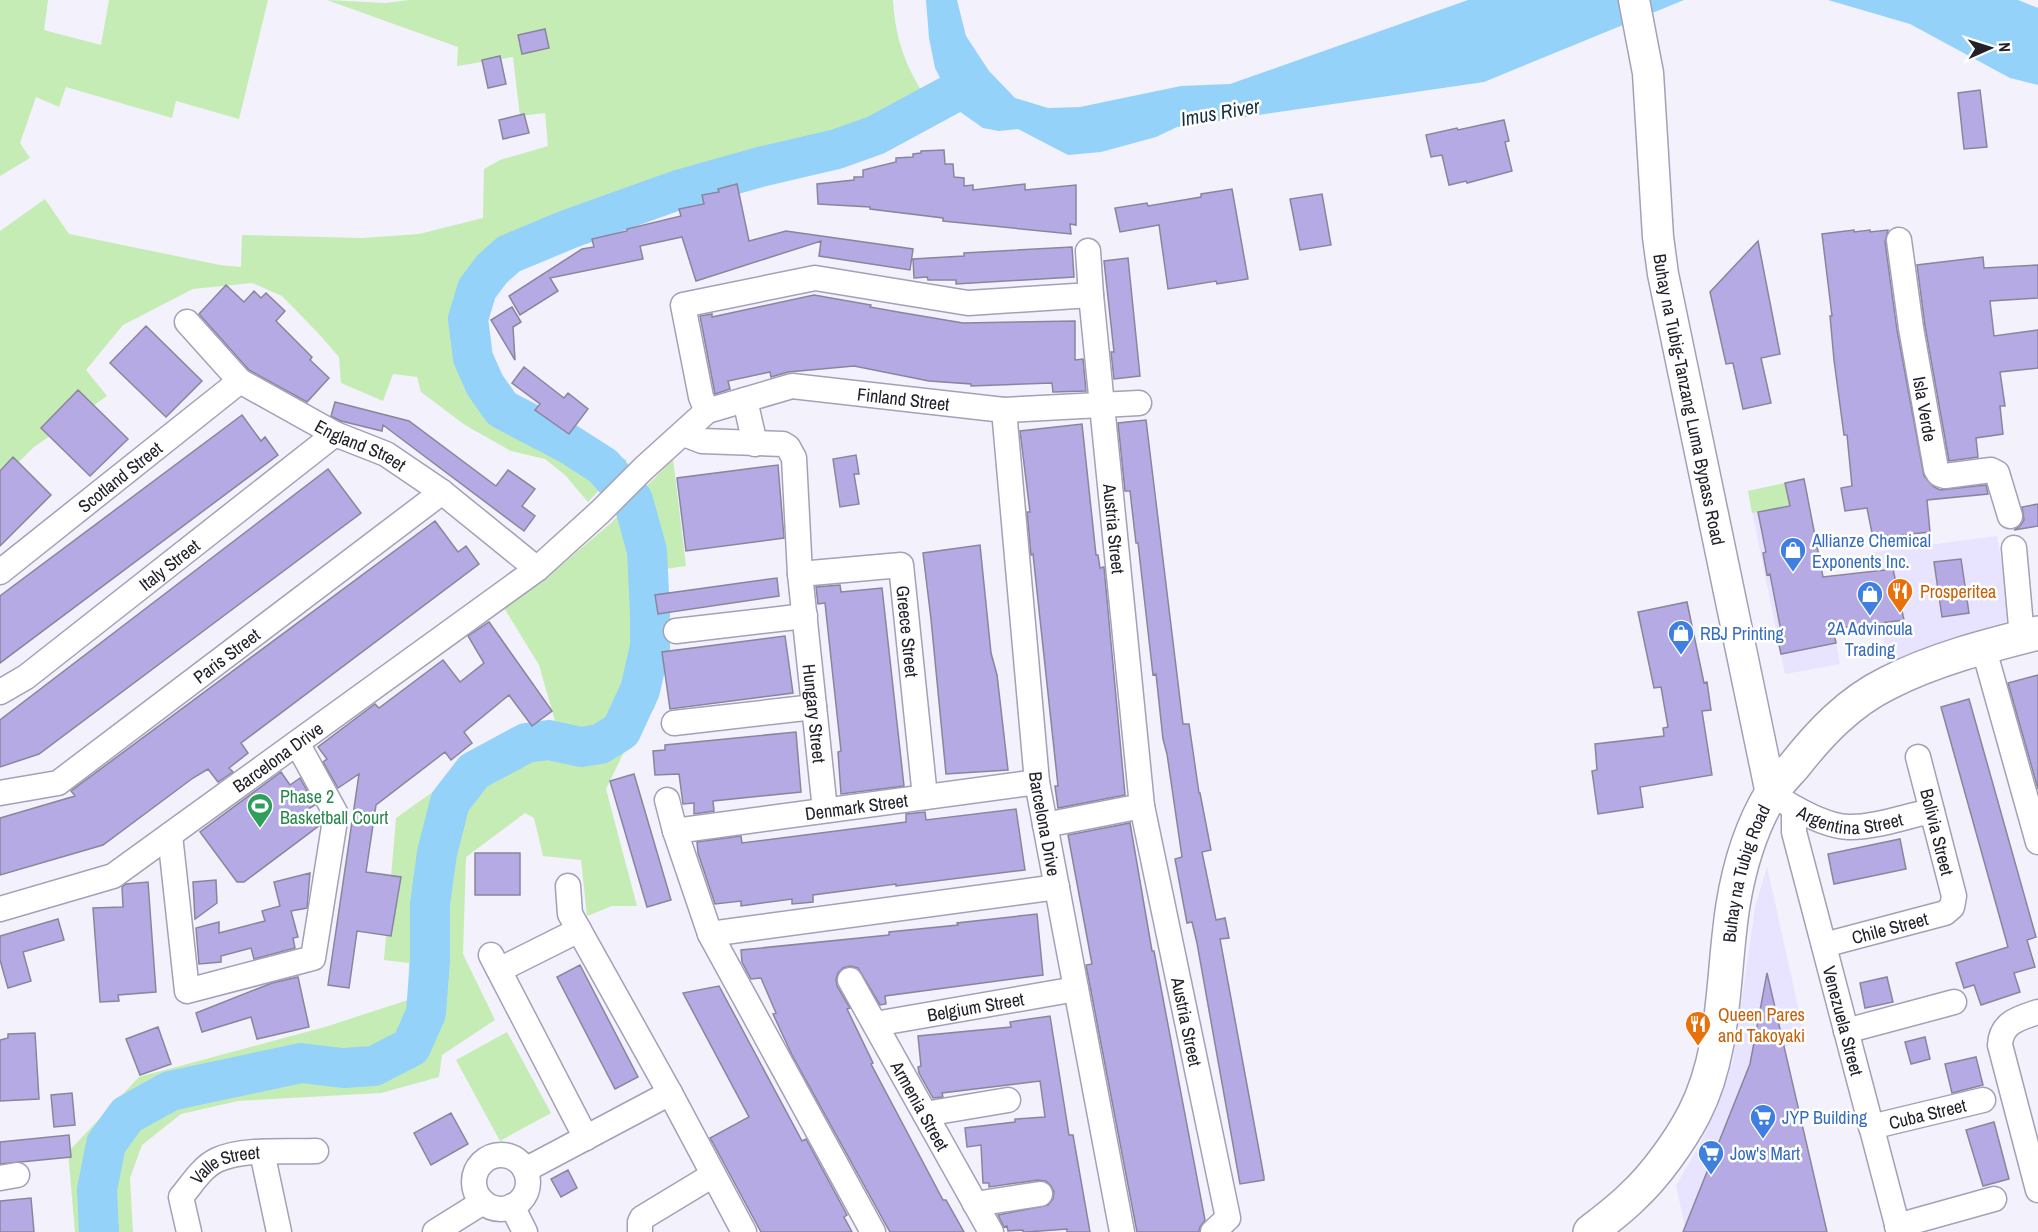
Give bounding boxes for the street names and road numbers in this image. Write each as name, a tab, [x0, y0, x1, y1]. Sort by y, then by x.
street label: Buhay na Tubig-Tanzang Luma Bypass Road	[1648, 252, 1731, 547]
street label: Isla Verde	[1907, 374, 1943, 443]
street label: Finland Street	[856, 381, 951, 416]
street label: England Street	[311, 413, 411, 477]
street label: Scotland Street	[72, 435, 167, 518]
street label: Austria Street	[1097, 482, 1131, 575]
street label: Italy Street	[134, 533, 205, 596]
street label: Greece Street	[891, 584, 925, 678]
street label: Paris Street	[188, 622, 265, 689]
street label: Hungary Street	[797, 663, 832, 764]
street label: Barcelona Drive	[227, 716, 328, 798]
street label: Barcelona Drive	[1024, 770, 1067, 878]
street label: Bolivia Street	[1914, 786, 1960, 878]
street label: Denmark Street	[803, 787, 909, 826]
street label: Argentina Street	[1792, 799, 1905, 840]
street label: Buhay na Tubig Road	[1716, 800, 1776, 944]
street label: Chile Street	[1849, 906, 1931, 950]
street label: Venezuela Street	[1817, 963, 1870, 1078]
street label: Austria Street	[1165, 974, 1208, 1068]
street label: Belgium Street	[925, 986, 1026, 1027]
street label: Armenia Street	[885, 1055, 955, 1155]
street label: Cuba Street	[1886, 1092, 1969, 1135]
street label: Valle Street	[184, 1139, 260, 1189]

